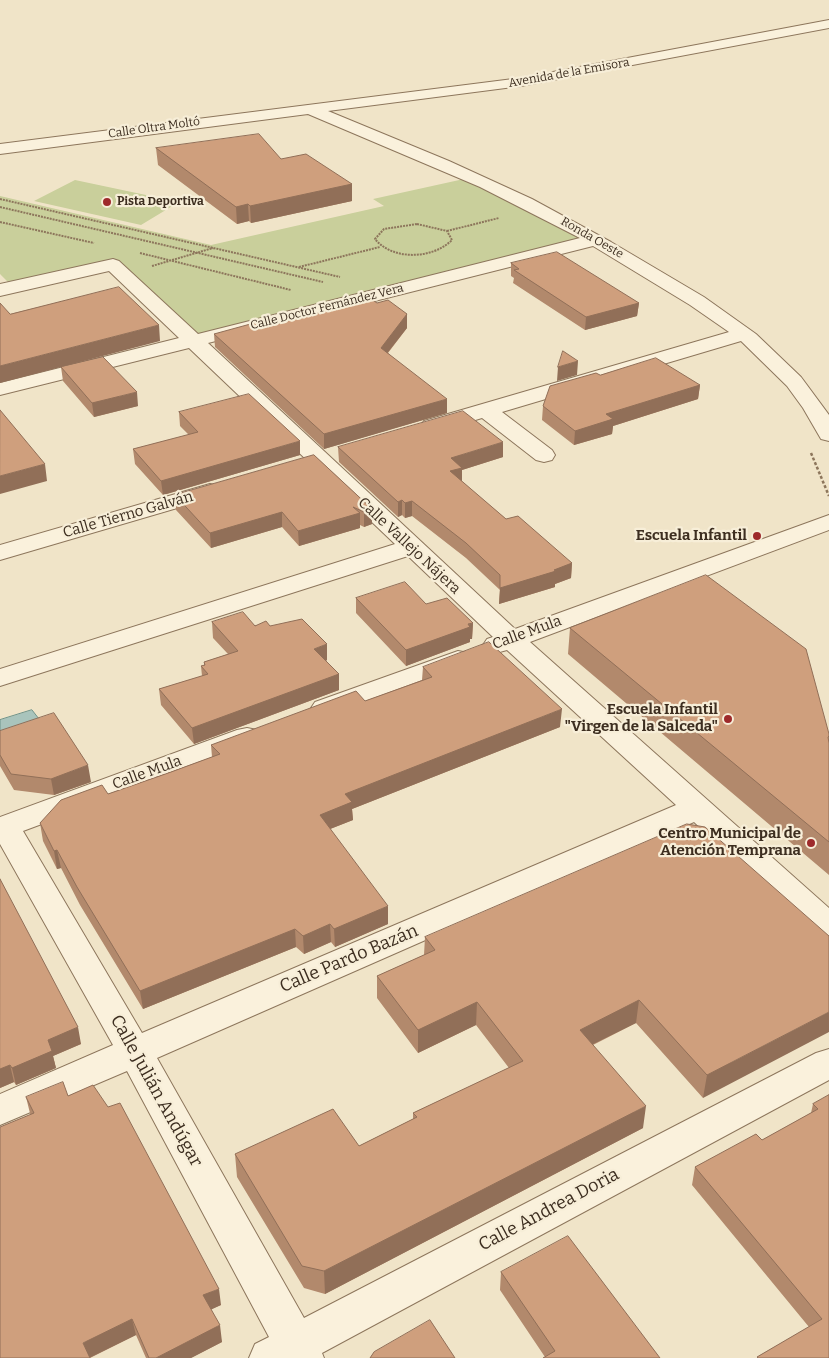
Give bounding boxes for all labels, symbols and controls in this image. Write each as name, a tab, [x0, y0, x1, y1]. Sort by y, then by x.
street label: Avenida de la Emisora	[507, 55, 631, 91]
street label: Calle Oltra Moltó	[107, 114, 201, 142]
place label: Pista Deportiva	[117, 195, 204, 209]
marker: Pista Deportiva	[101, 196, 113, 208]
street label: Ronda Oeste	[558, 214, 626, 262]
street label: Calle Doctor Fernández Vera	[249, 281, 405, 333]
street label: Calle Tierno Galván	[61, 488, 195, 542]
street label: Calle Vallejo Nájera	[354, 494, 464, 598]
place label: Escuela Infantil	[636, 527, 747, 545]
marker: Escuela Infantil	[751, 530, 763, 542]
street label: Calle Mula	[490, 612, 564, 654]
place label: Escuela Infantil "Virgen de la Salceda"	[564, 701, 718, 736]
marker: Escuela Infantil "Virgen de la Salceda"	[722, 713, 734, 725]
street label: Calle Mula	[110, 752, 184, 794]
place label: Centro Municipal de Atención Temprana	[658, 825, 801, 860]
marker: Centro Municipal de Atención Temprana	[805, 837, 817, 849]
street label: Calle Pardo Bazán	[277, 920, 421, 998]
street label: Calle Julián Andúgar	[105, 1011, 207, 1171]
street label: Calle Andrea Doria	[475, 1164, 623, 1256]

